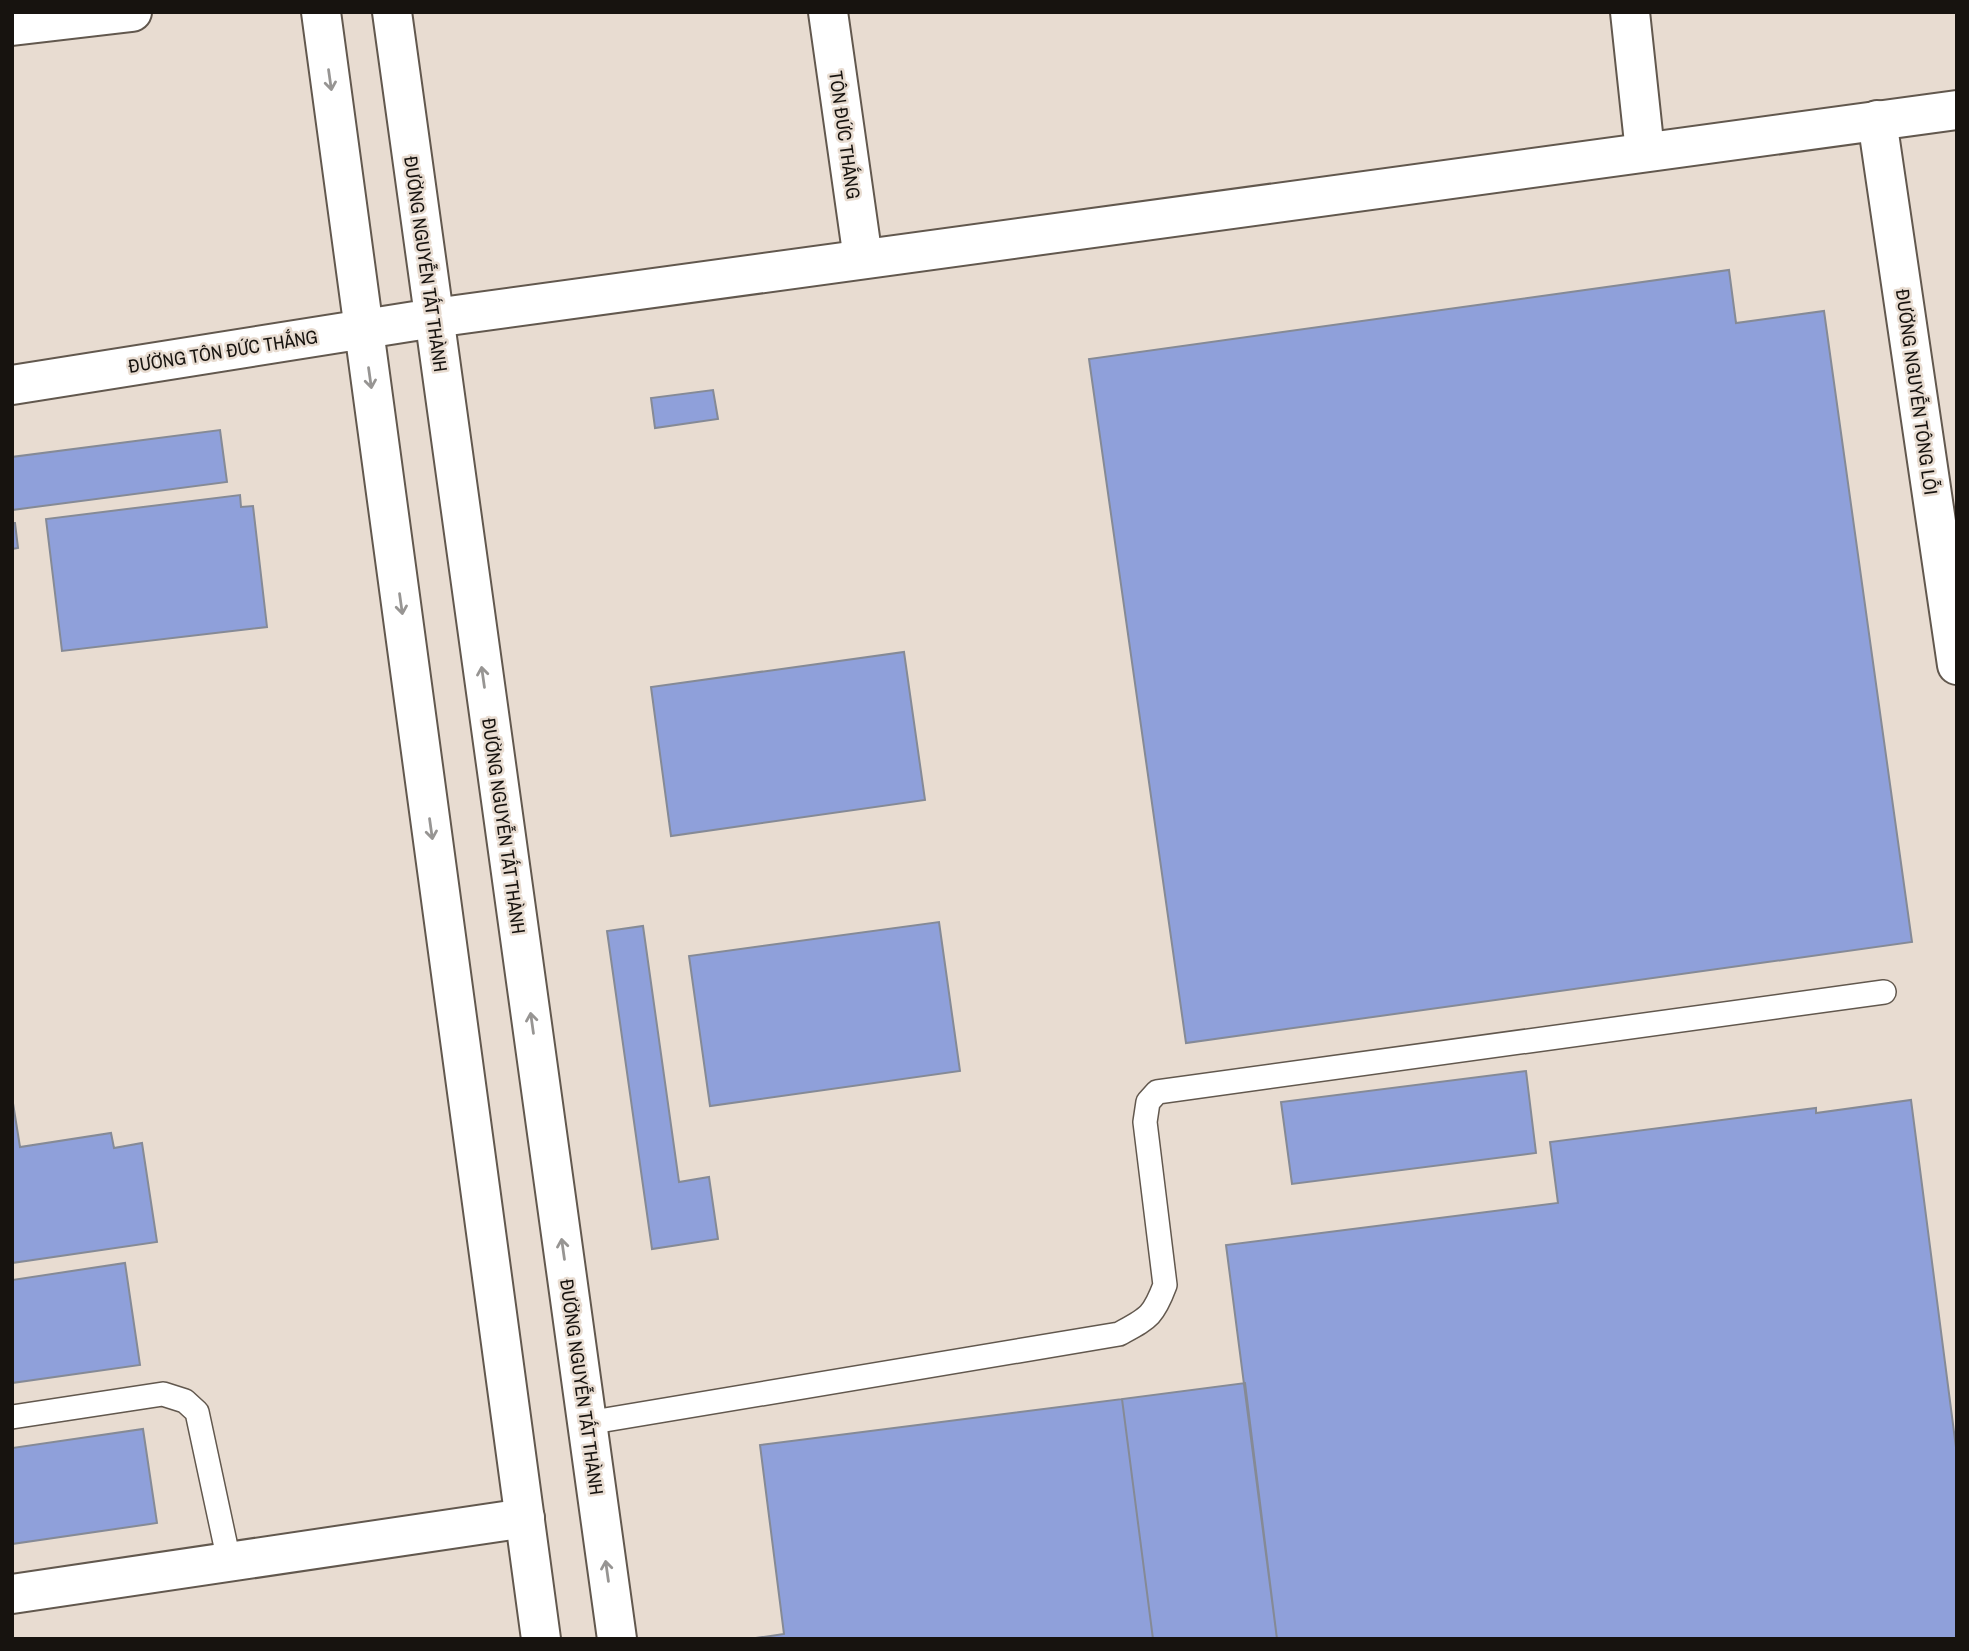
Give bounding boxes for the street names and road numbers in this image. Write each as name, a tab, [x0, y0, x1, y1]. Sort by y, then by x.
street label: TÔN ĐỨC THẮNG	[823, 69, 867, 201]
street label: ĐƯỜNG NGUYỄN TẤT THÀNH	[398, 154, 454, 374]
street label: ĐƯỜNG NGUYỄN TÔNG LỖI	[1890, 288, 1944, 496]
street label: ĐƯỜNG TÔN ĐỨC THẮNG	[126, 323, 320, 379]
street label: ĐƯỜNG NGUYỄN TẤT THÀNH	[476, 716, 532, 936]
street label: ĐƯỜNG NGUYỄN TẤT THÀNH	[554, 1277, 610, 1497]

